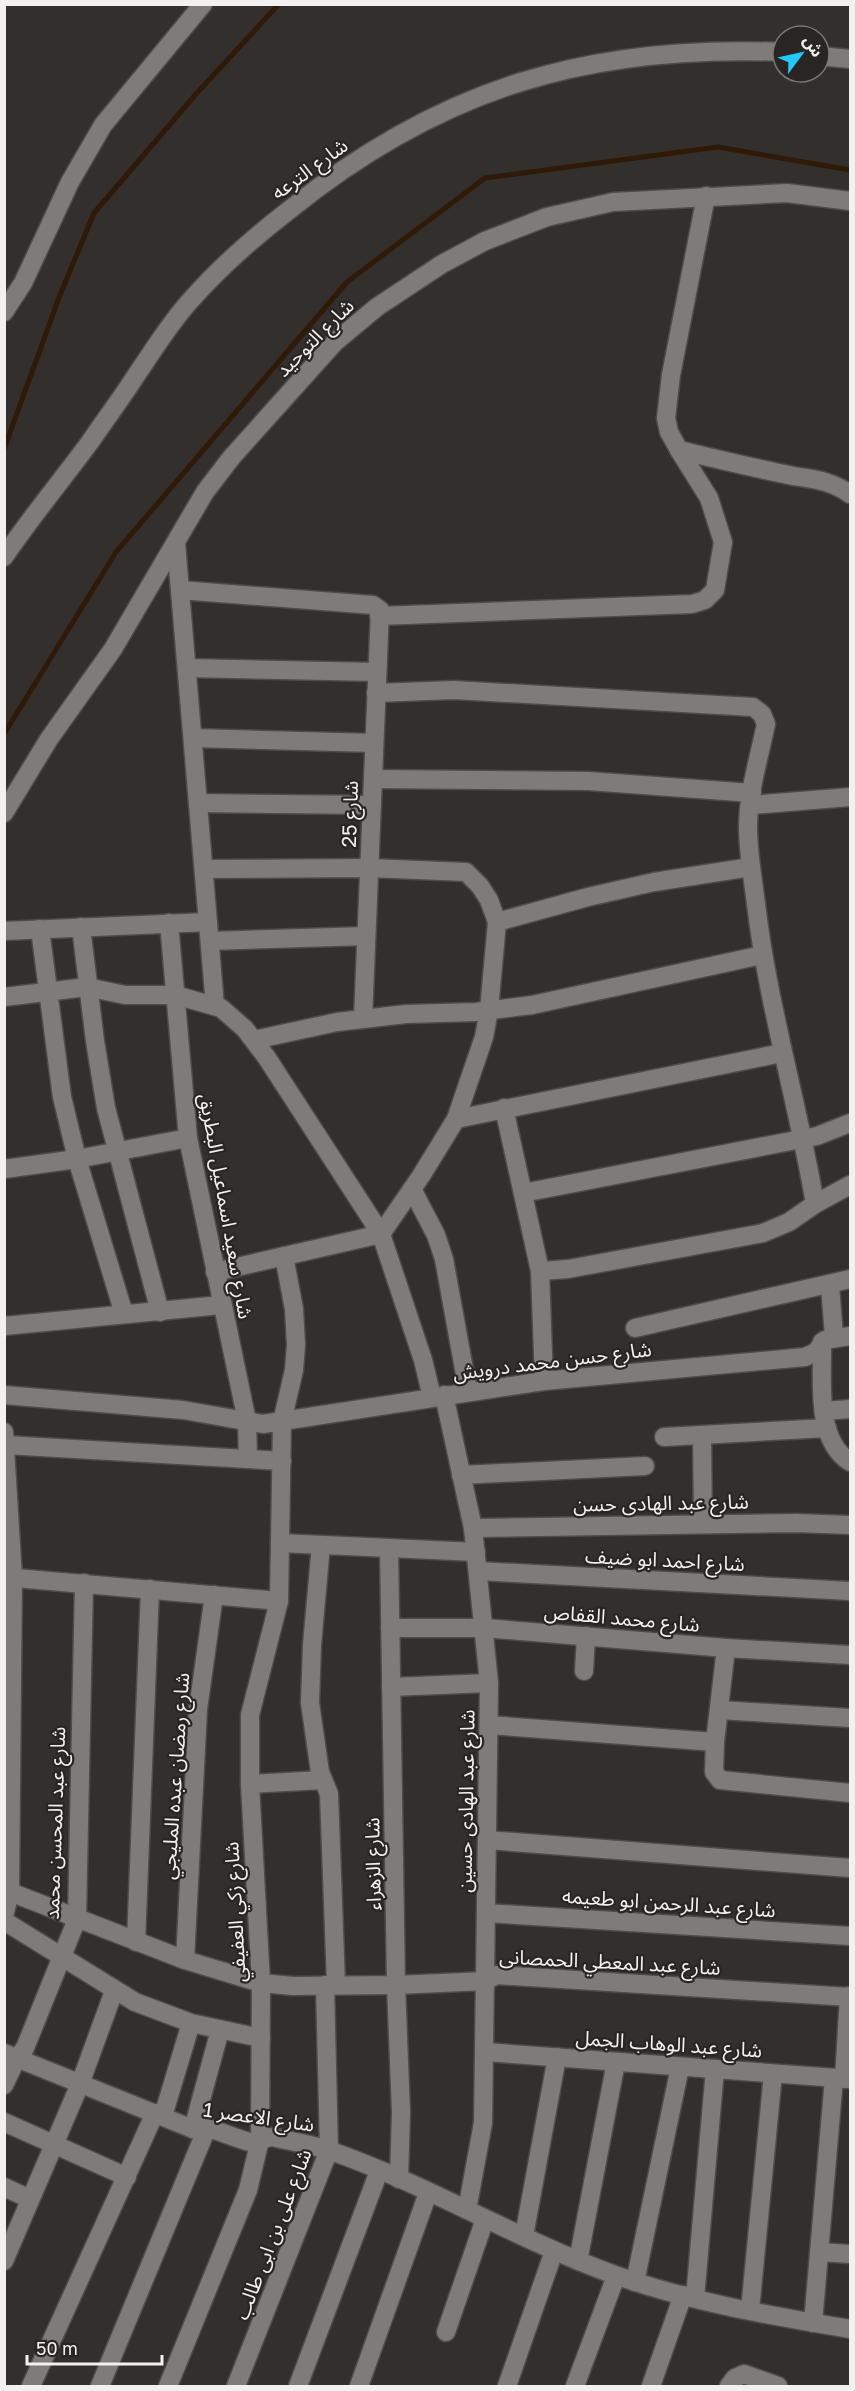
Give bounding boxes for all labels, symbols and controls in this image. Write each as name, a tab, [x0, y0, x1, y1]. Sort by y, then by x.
north arrow	[771, 24, 831, 84]
text: ش	[799, 31, 828, 61]
street label: شارع الترعه	[266, 132, 354, 207]
street label: شارع التوحيد	[270, 293, 361, 384]
street label: شارع 25	[336, 780, 366, 848]
street label: شارع سعيد اسماعيل البطريق	[191, 1091, 259, 1321]
street label: شارع حسن محمد درويش	[451, 1336, 653, 1388]
street label: شارع عبد الهادى حسن	[573, 1488, 749, 1520]
street label: شارع احمد ابو ضيف	[584, 1543, 745, 1579]
street label: شارع محمد القفاص	[543, 1598, 701, 1640]
street label: شارع رمضان عبده المليجي	[155, 1672, 198, 1881]
street label: شارع عبد الهادى حسين	[451, 1709, 483, 1893]
street label: شارع عبد المحسن محمد	[39, 1726, 73, 1920]
street label: شارع الزهراء	[359, 1817, 389, 1911]
street label: شارع زكي العفيفي	[218, 1841, 254, 1983]
street label: شارع عبد الرحمن ابو طعيمه	[561, 1883, 776, 1925]
street label: شارع عبد المعطي الحمصانى	[498, 1943, 721, 1983]
street label: شارع عبد الوهاب الجمل	[575, 2025, 763, 2065]
street label: شارع الاعصر 1	[201, 2096, 316, 2140]
street label: شارع على بن ابى طالب	[228, 2145, 319, 2324]
scale bar	[27, 2328, 162, 2366]
text: 50 m	[36, 2337, 78, 2359]

